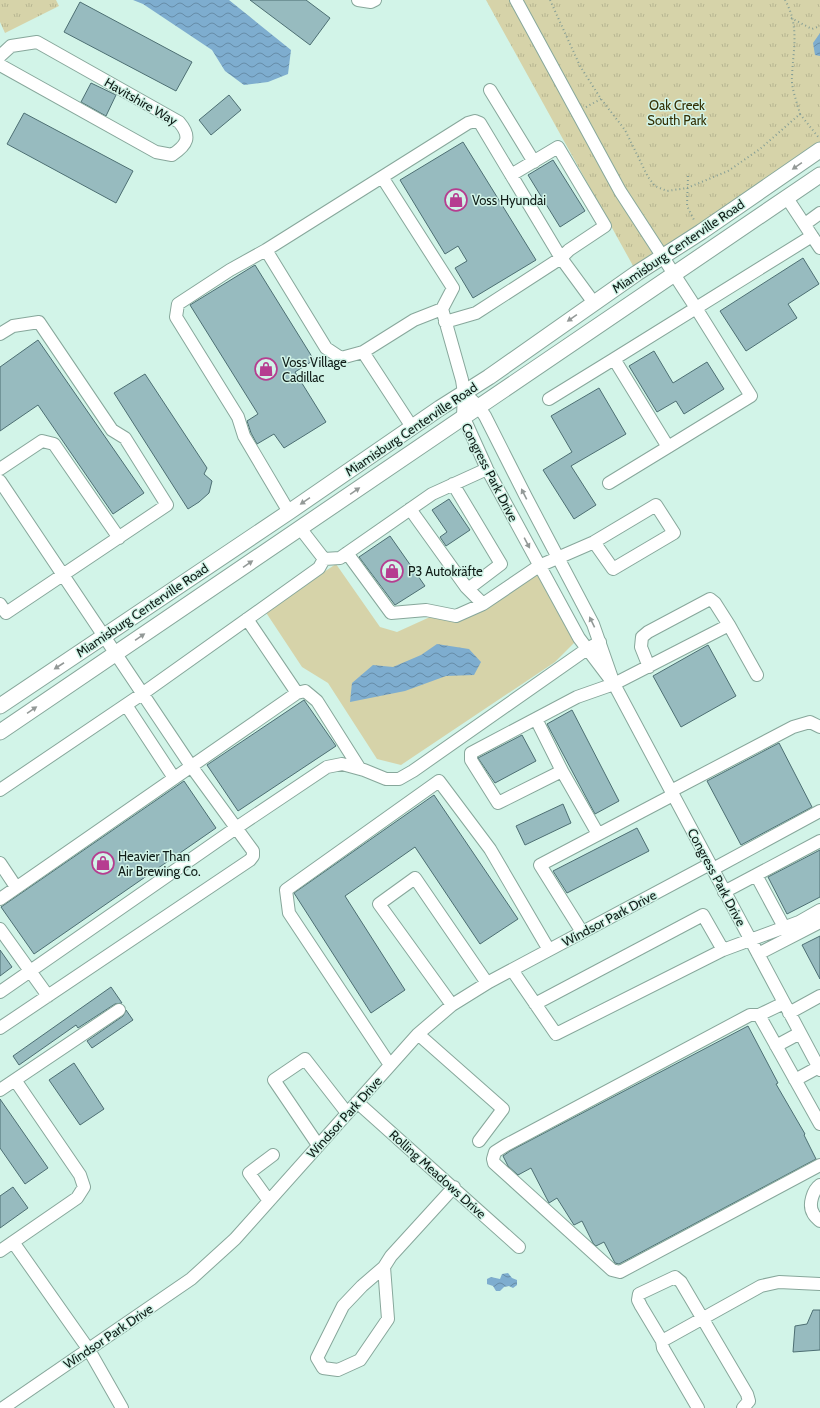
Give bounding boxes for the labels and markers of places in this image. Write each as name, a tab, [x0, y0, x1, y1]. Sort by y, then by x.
shop icon: Voss Hyundai	[443, 187, 469, 213]
place label: Voss Hyundai	[472, 192, 546, 208]
place label: Voss Village Cadillac	[282, 354, 347, 385]
shop icon: Voss Village Cadillac	[253, 356, 279, 382]
shop icon: P3 Autokräfte	[379, 558, 405, 584]
place label: P3 Autokräfte	[408, 563, 483, 579]
place label: Heavier Than Air Brewing Co.	[118, 848, 201, 879]
shop icon: Heavier Than Air Brewing Co.	[90, 850, 116, 876]

